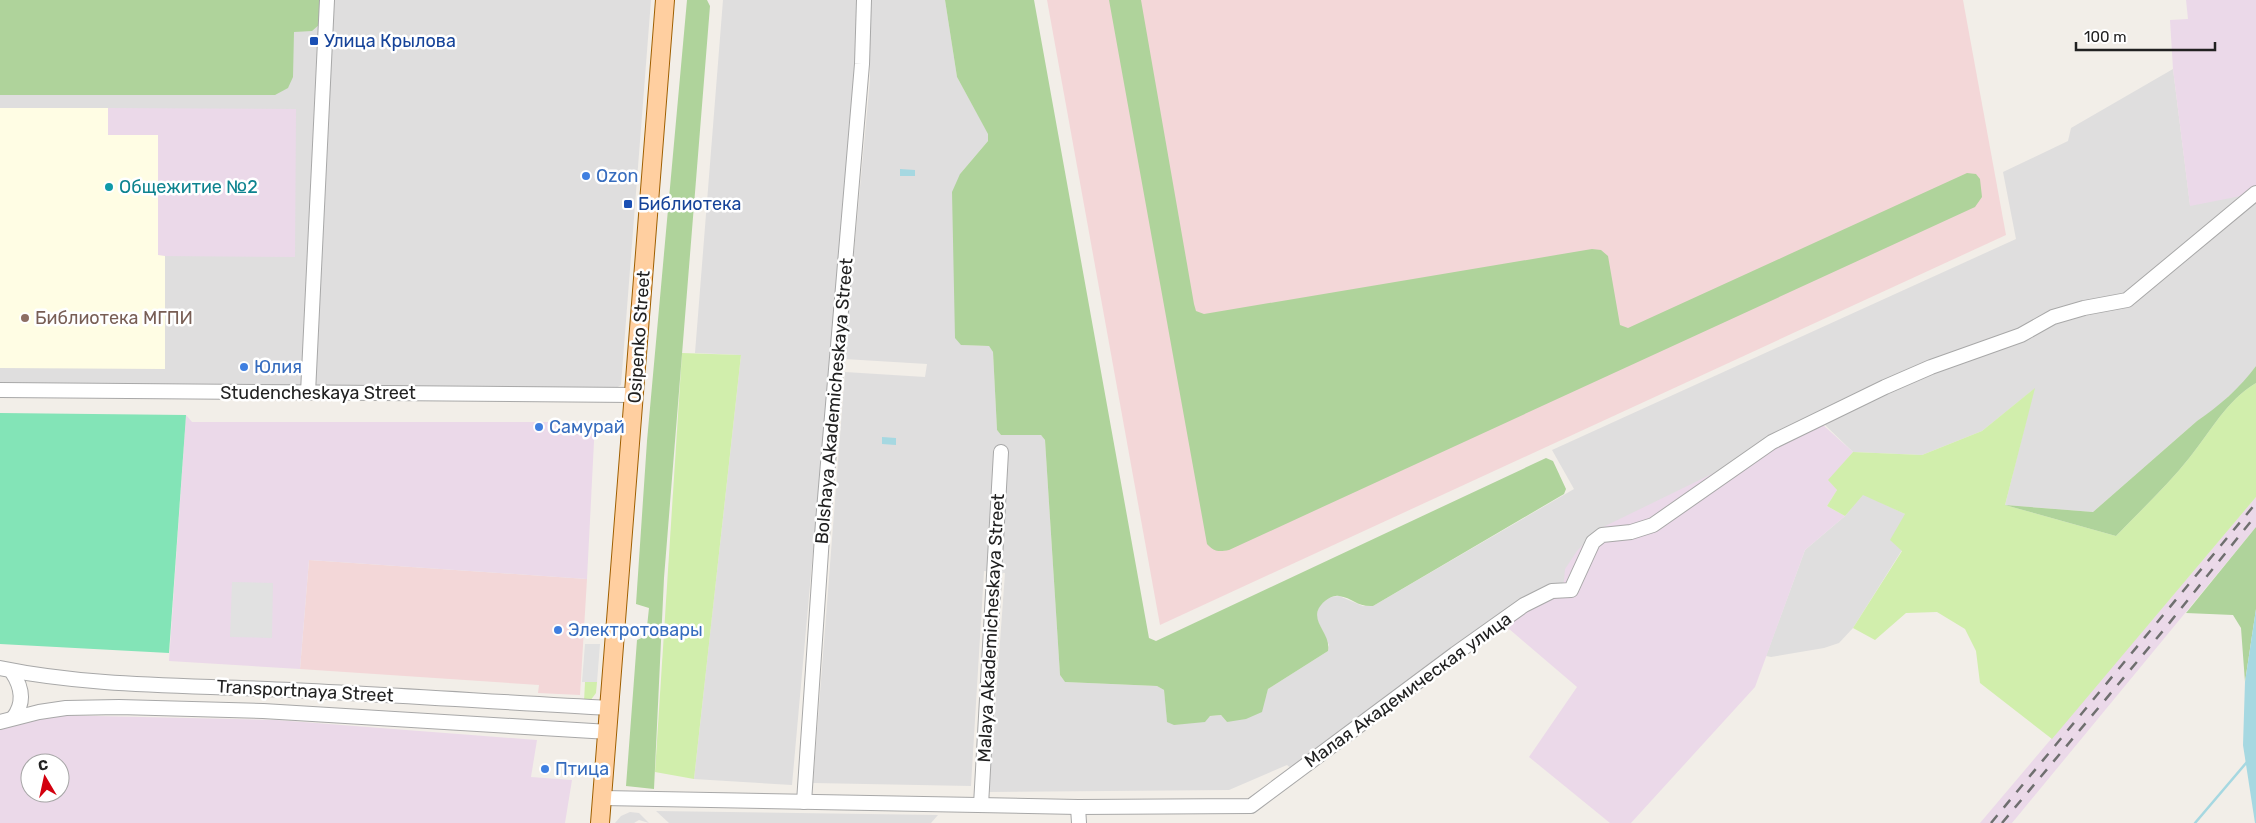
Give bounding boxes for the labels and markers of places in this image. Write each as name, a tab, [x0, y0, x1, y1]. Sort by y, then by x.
place label: Улица Крылова	[324, 30, 456, 52]
marker: Улица Крылова	[308, 35, 320, 47]
place label: Ozon	[596, 165, 638, 187]
marker: Ozon	[580, 170, 592, 182]
place label: Общежитие №2	[119, 176, 258, 198]
marker: Общежитие №2	[103, 181, 115, 193]
place label: Библиотека	[638, 193, 742, 215]
marker: Библиотека	[622, 198, 634, 210]
place label: Библиотека МГПИ	[35, 307, 193, 329]
marker: Библиотека МГПИ	[19, 312, 31, 324]
place label: Юлия	[254, 356, 302, 378]
marker: Юлия	[238, 361, 250, 373]
place label: Самурай	[549, 416, 625, 438]
marker: Самурай	[533, 421, 545, 433]
place label: Электротовары	[568, 619, 703, 641]
marker: Электротовары	[552, 624, 564, 636]
place label: Птица	[555, 758, 609, 780]
marker: Птица	[539, 763, 551, 775]

